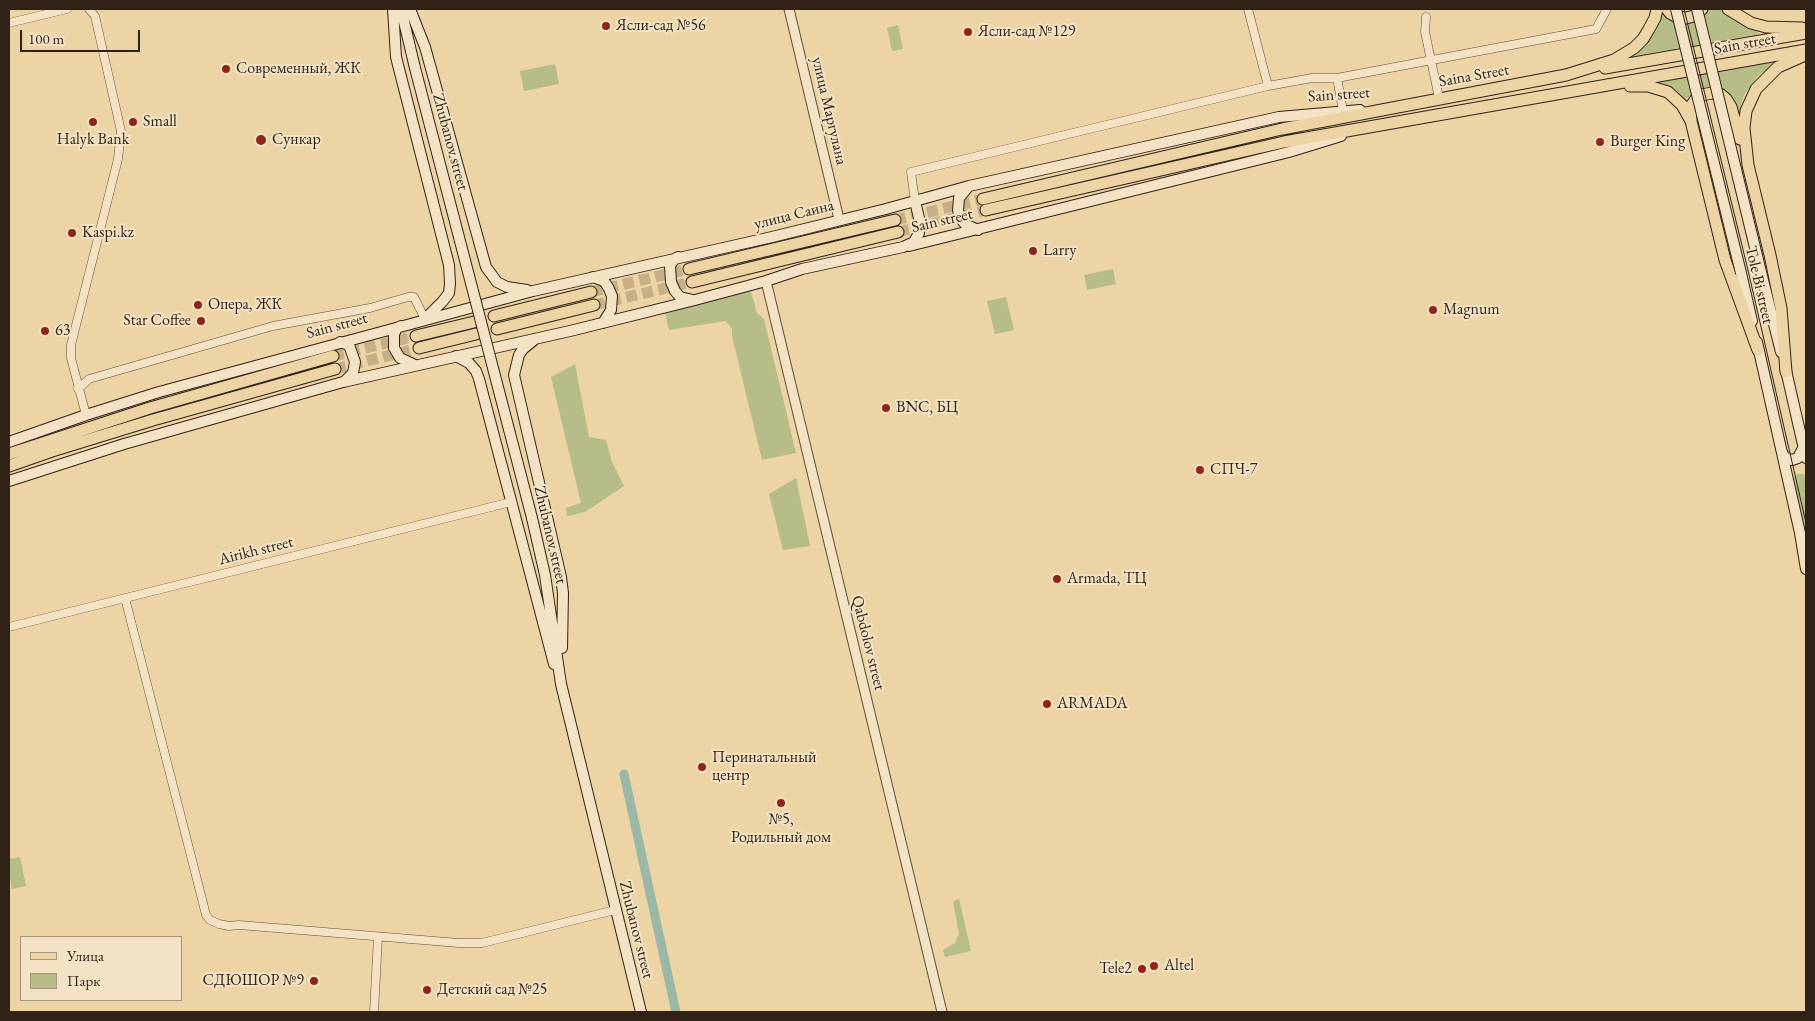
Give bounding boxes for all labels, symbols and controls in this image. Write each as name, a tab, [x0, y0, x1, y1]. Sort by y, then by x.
place label: Ясли-сад №56	[616, 16, 706, 36]
scale bar	[22, 20, 142, 52]
marker: Ясли-сад №56	[600, 20, 612, 32]
place label: Ясли-сад №129	[978, 22, 1075, 42]
marker: Ясли-сад №129	[962, 26, 974, 38]
text: 100 m	[28, 29, 64, 48]
street label: Sain street	[1713, 29, 1777, 59]
street label: улица Маргулана	[807, 55, 851, 167]
place label: Современный, ЖК	[236, 59, 361, 79]
street label: Saina Street	[1437, 60, 1511, 92]
marker: Современный, ЖК	[220, 63, 232, 75]
street label: Sain street	[1307, 83, 1371, 107]
street label: Zhubanov street	[428, 91, 472, 193]
place label: Small	[143, 112, 177, 132]
marker: Halyk Bank	[87, 116, 99, 128]
marker: Small	[127, 116, 139, 128]
place label: Halyk Bank	[57, 130, 129, 150]
place label: Сункар	[272, 130, 321, 150]
place label: Burger King	[1610, 132, 1685, 152]
marker: Сункар	[254, 133, 268, 147]
marker: Burger King	[1594, 136, 1606, 148]
street label: улица Саина	[752, 196, 836, 234]
street label: Sain street	[910, 205, 974, 237]
place label: Kaspi.kz	[82, 223, 134, 243]
marker: Kaspi.kz	[66, 227, 78, 239]
place label: Larry	[1043, 241, 1076, 261]
street label: Tole Bi street	[1741, 244, 1777, 326]
marker: Larry	[1027, 245, 1039, 257]
place label: Опера, ЖК	[208, 295, 282, 315]
marker: Опера, ЖК	[192, 299, 204, 311]
place label: Magnum	[1443, 300, 1500, 320]
marker: Magnum	[1427, 304, 1439, 316]
street label: Sain street	[304, 309, 370, 343]
place label: Star Coffee	[123, 311, 191, 331]
marker: Star Coffee	[195, 315, 207, 327]
place label: 63	[55, 321, 70, 341]
marker: 63	[39, 325, 51, 337]
place label: BNC, БЦ	[896, 398, 958, 418]
marker: BNC, БЦ	[880, 402, 892, 414]
place label: СПЧ-7	[1210, 460, 1258, 480]
marker: СПЧ-7	[1194, 464, 1206, 476]
street label: Zhubanov street	[529, 484, 571, 586]
street label: Airikh street	[217, 532, 295, 570]
place label: Armada, ТЦ	[1067, 569, 1147, 589]
marker: Armada, ТЦ	[1051, 573, 1063, 585]
street label: Qabdolov street	[847, 594, 889, 692]
place label: ARMADA	[1057, 694, 1128, 714]
marker: ARMADA	[1041, 698, 1053, 710]
place label: Перинатальный центр	[712, 748, 816, 786]
marker: Перинатальный центр	[696, 761, 708, 773]
marker: №5, Родильный дом	[775, 797, 787, 809]
place label: №5, Родильный дом	[731, 810, 831, 848]
street label: Zhubanov street	[615, 879, 657, 981]
legend	[20, 936, 182, 1001]
text: Улица	[67, 946, 104, 965]
place label: Altel	[1164, 956, 1194, 976]
place label: Tele2	[1099, 959, 1132, 979]
marker: Altel	[1148, 960, 1160, 972]
marker: Tele2	[1136, 963, 1148, 975]
text: Парк	[67, 971, 100, 990]
place label: СДЮШОР №9	[203, 971, 304, 991]
marker: СДЮШОР №9	[308, 975, 320, 987]
place label: Детский сад №25	[437, 980, 547, 1000]
marker: Детский сад №25	[421, 984, 433, 996]

